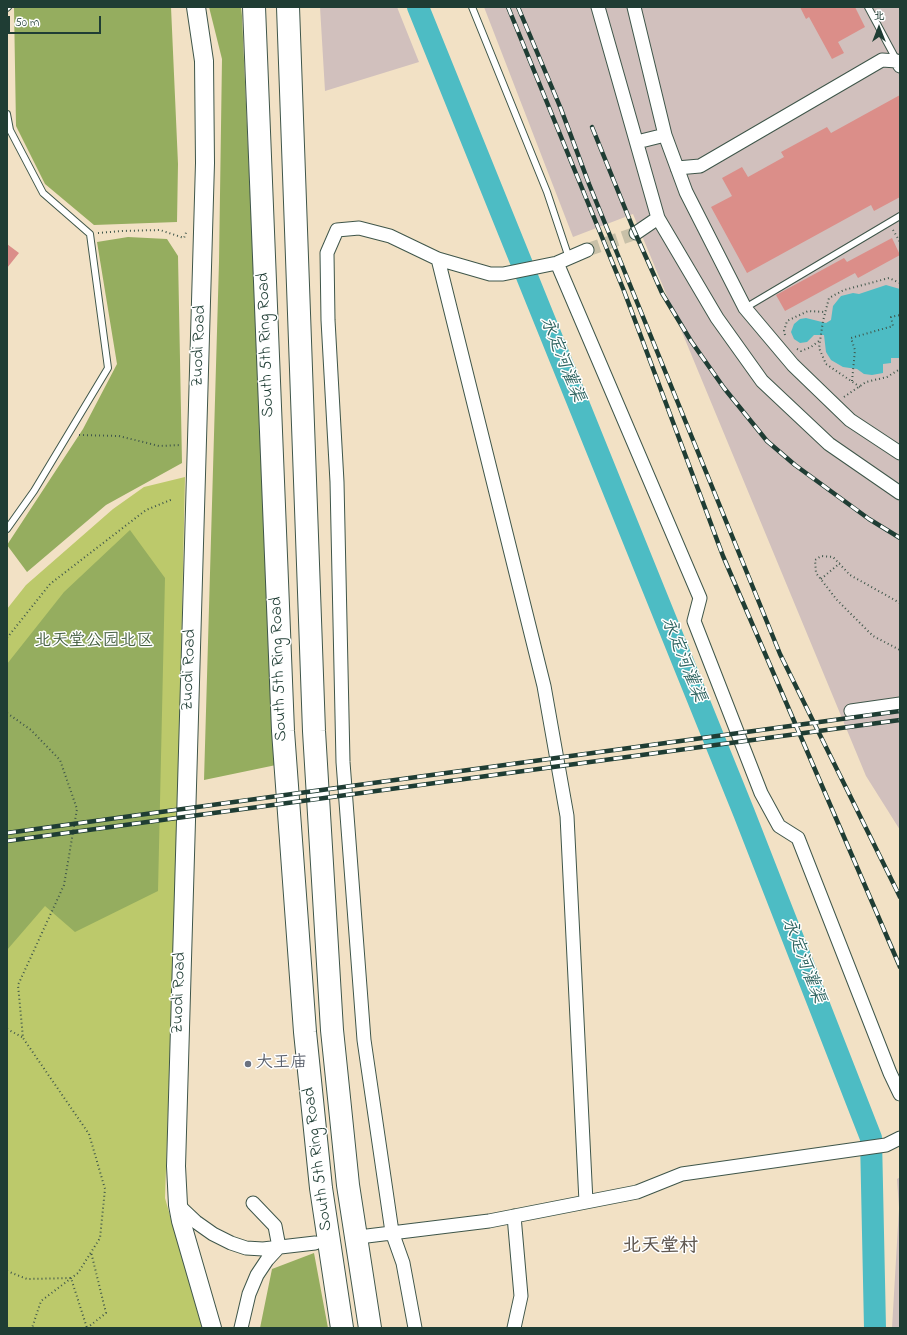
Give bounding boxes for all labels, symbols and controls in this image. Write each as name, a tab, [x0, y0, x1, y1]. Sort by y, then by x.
scale bar	[10, 8, 103, 34]
north arrow	[859, 8, 899, 48]
text: 北	[874, 8, 885, 24]
text: 50 m	[15, 14, 39, 32]
street label: South 5th Ring Road	[254, 272, 280, 418]
street label: Zuodi Road	[188, 305, 212, 387]
water label: 永定河灌渠	[534, 314, 588, 406]
street label: South 5th Ring Road	[267, 596, 293, 742]
water label: 永定河灌渠	[655, 614, 709, 706]
street label: Zuodi Road	[178, 629, 202, 711]
park label: 北天堂公园北区	[35, 632, 153, 652]
water label: 永定河灌渠	[776, 915, 828, 1007]
street label: Zuodi Road	[168, 952, 192, 1034]
place label: 大王庙	[256, 1054, 307, 1074]
marker: 大王庙	[243, 1059, 253, 1069]
street label: South 5th Ring Road	[300, 1086, 338, 1232]
district label: 北天堂村	[622, 1237, 698, 1259]

